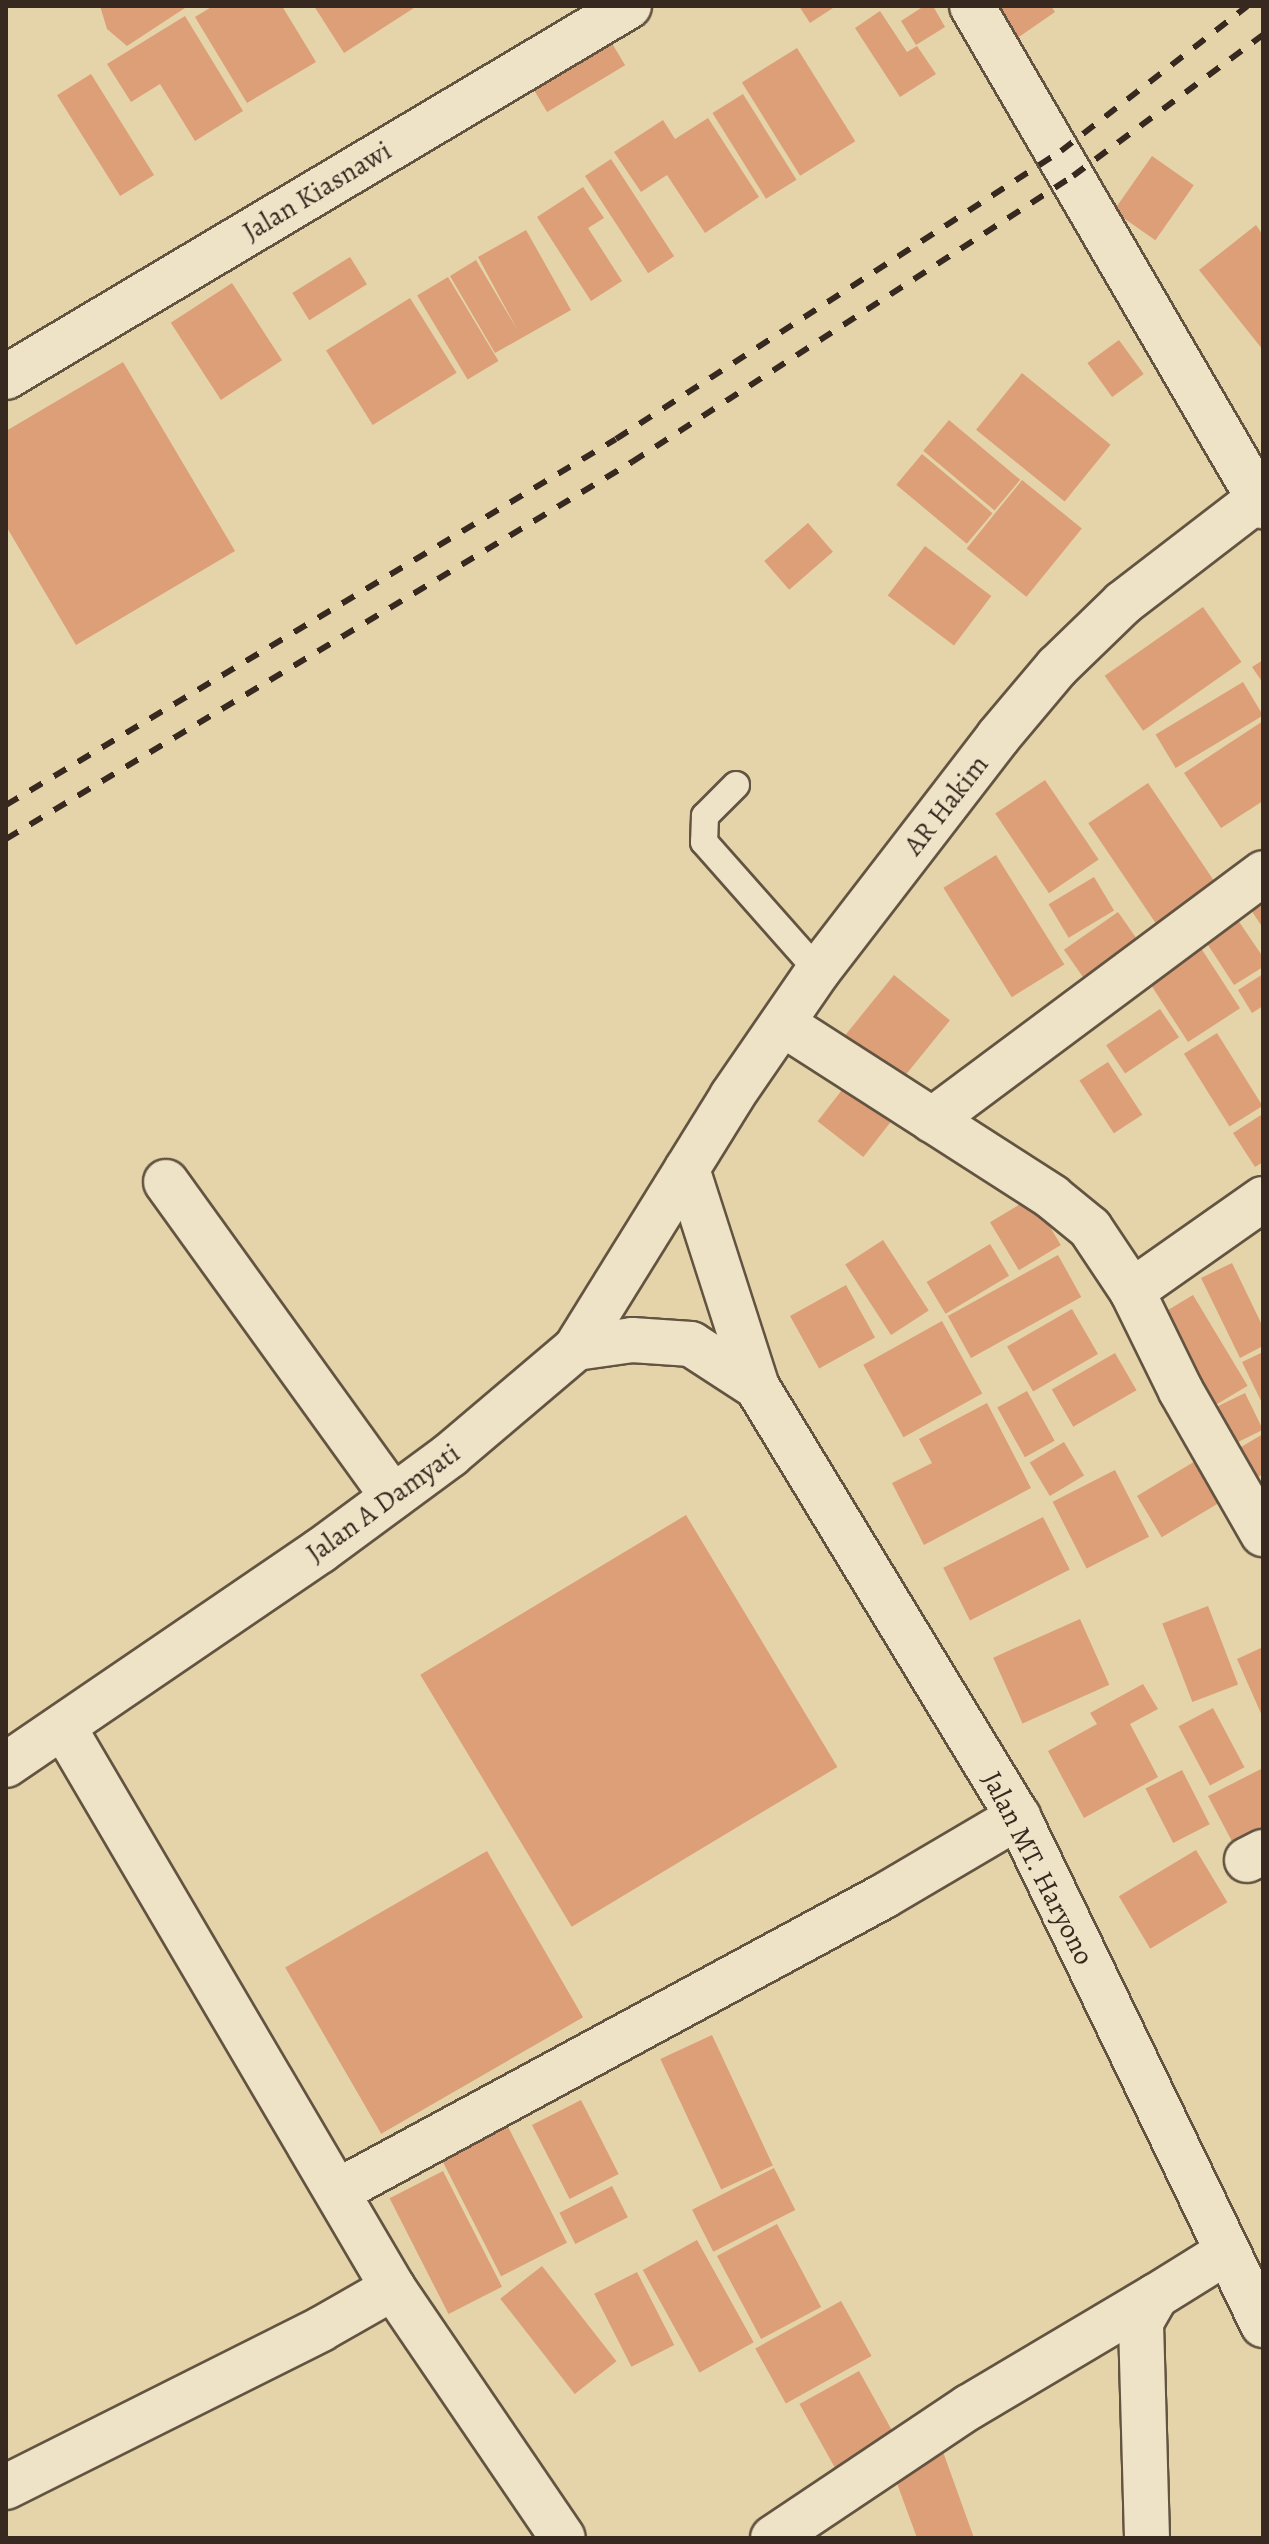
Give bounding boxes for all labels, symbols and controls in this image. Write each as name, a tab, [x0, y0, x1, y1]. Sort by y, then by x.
street label: Jalan Kiasnawi	[237, 133, 397, 249]
street label: AR Hakim	[897, 748, 995, 862]
street label: Jalan A Damyati	[300, 1436, 466, 1570]
street label: Jalan MT. Haryono	[975, 1766, 1101, 1970]

